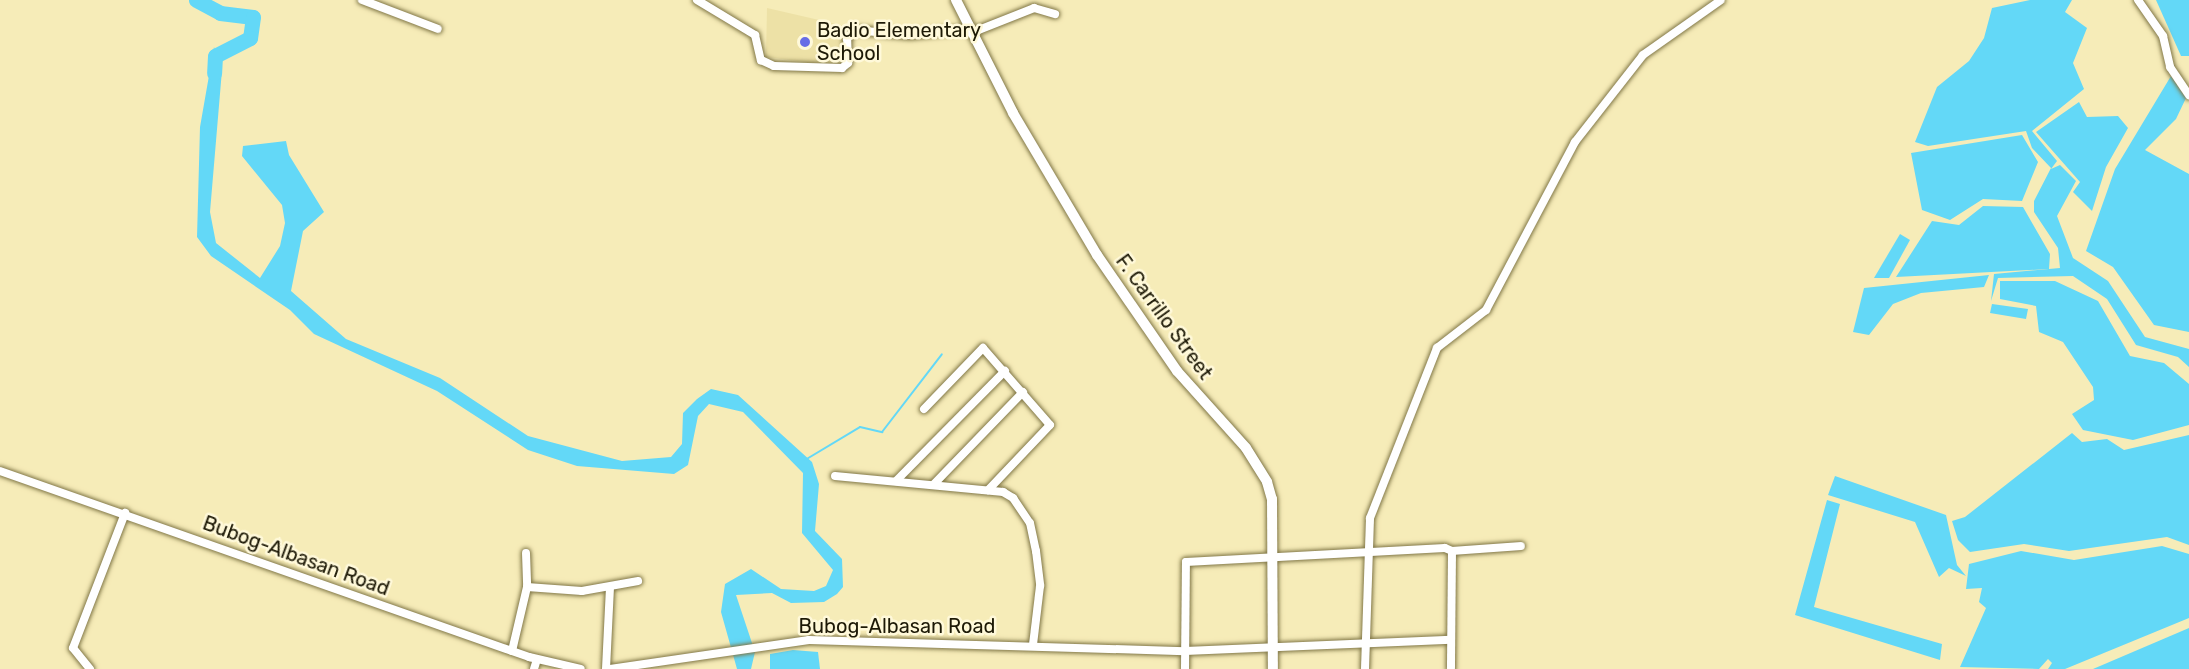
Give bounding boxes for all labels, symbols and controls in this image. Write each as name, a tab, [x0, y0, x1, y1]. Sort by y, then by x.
place label: Badio Elementary School	[817, 19, 981, 66]
marker: Badio Elementary School	[798, 35, 812, 49]
street label: F. Carrillo Street	[1111, 250, 1217, 384]
street label: Bubog-Albasan Road	[199, 511, 393, 601]
street label: Bubog-Albasan Road	[799, 614, 995, 638]

